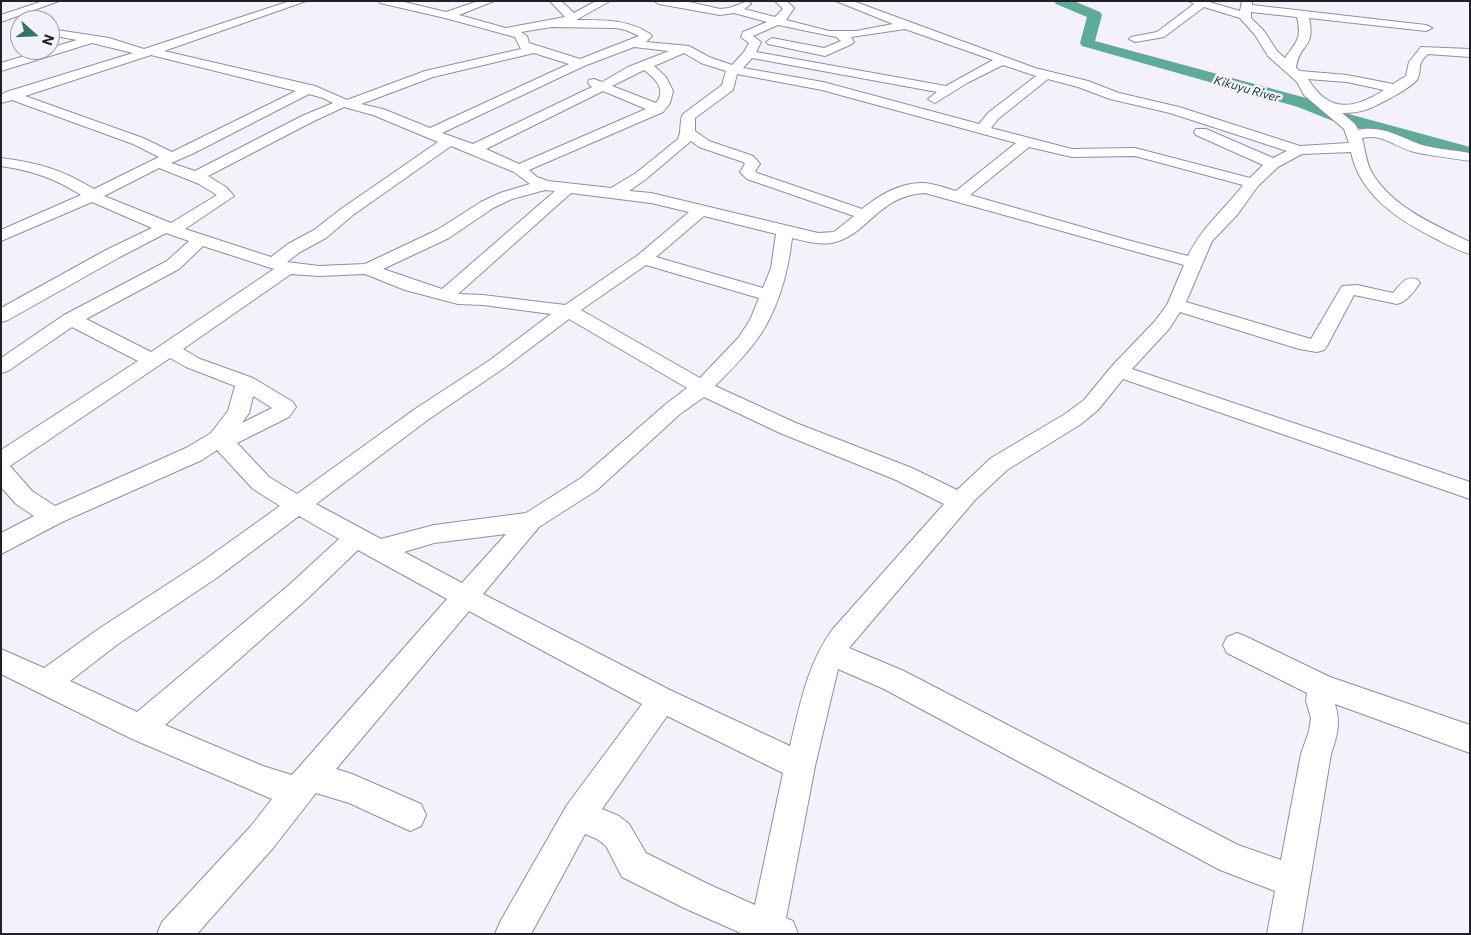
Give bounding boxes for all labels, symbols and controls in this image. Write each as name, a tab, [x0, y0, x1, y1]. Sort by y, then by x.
north arrow	[10, 10, 60, 60]
text: N	[39, 32, 58, 48]
water label: Kikuyu River	[1212, 73, 1282, 105]

